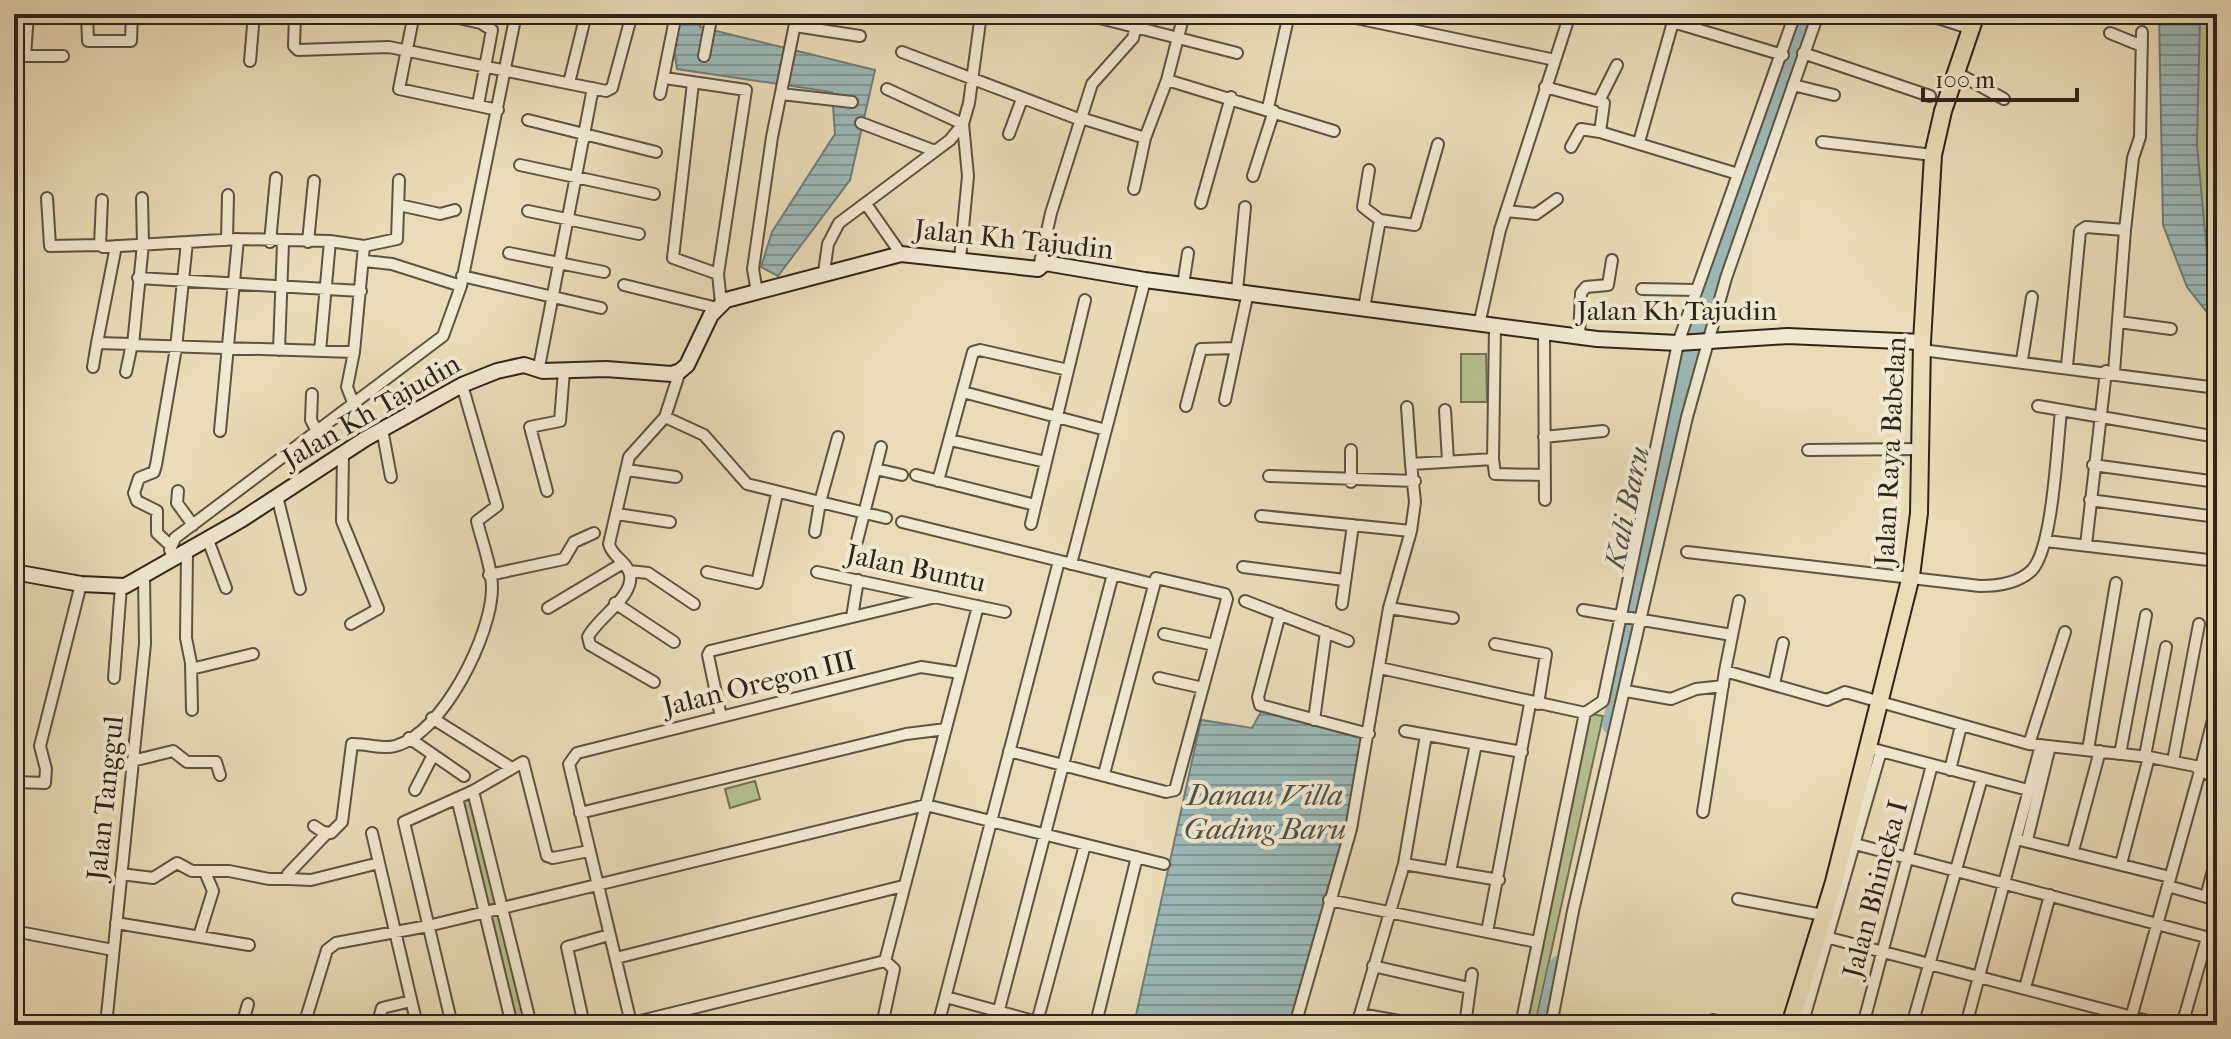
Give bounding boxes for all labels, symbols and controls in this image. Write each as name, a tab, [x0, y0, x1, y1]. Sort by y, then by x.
scale bar	[1923, 52, 2077, 102]
text: 100 m	[1935, 66, 1995, 94]
street label: Jalan Kh Tajudin	[911, 212, 1115, 266]
street label: Jalan Kh Tajudin	[1575, 294, 1777, 327]
street label: Jalan Raya Babelan	[1867, 336, 1912, 568]
street label: Jalan Kh Tajudin	[274, 347, 466, 476]
water label: Kali Baru	[1596, 443, 1657, 575]
street label: Jalan Buntu	[841, 537, 989, 599]
street label: Jalan Oregon III	[657, 643, 859, 723]
street label: Jalan Tanggul	[80, 714, 130, 884]
water label: Danau Villa Gading Baru	[1184, 778, 1346, 847]
street label: Jalan Bhineka I	[1835, 797, 1915, 983]

